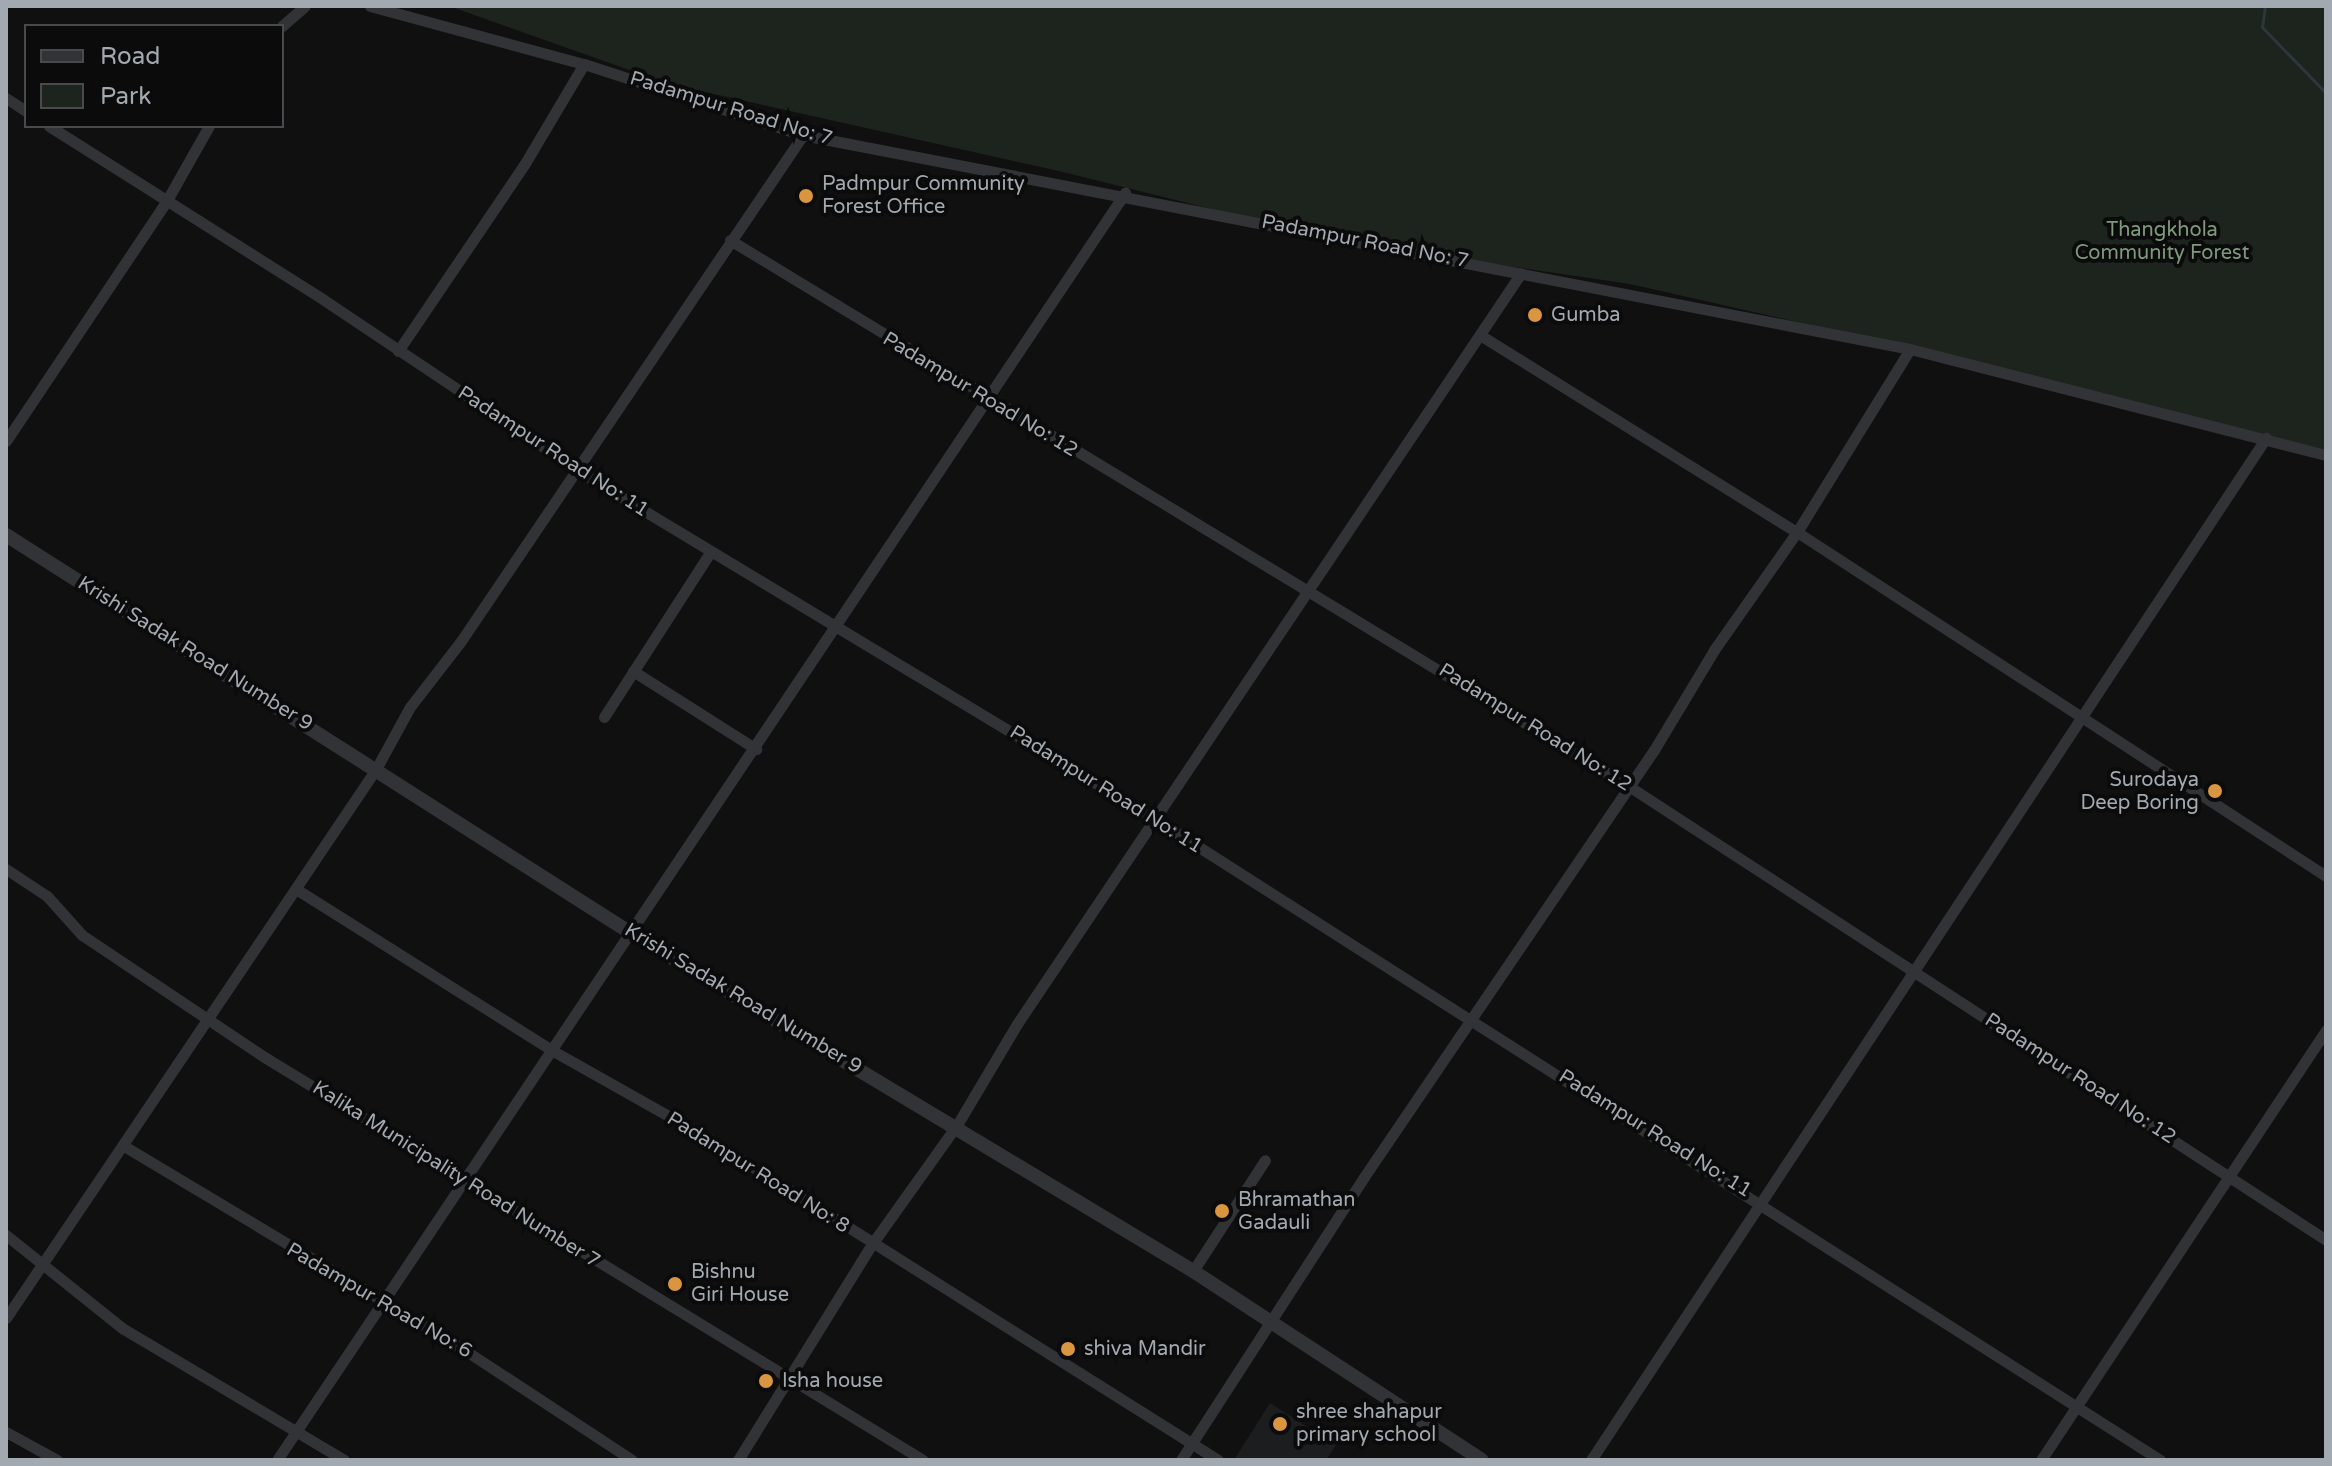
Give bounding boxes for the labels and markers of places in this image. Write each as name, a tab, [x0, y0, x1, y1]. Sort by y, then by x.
place label: Padmpur Community Forest Office	[822, 172, 1025, 219]
marker: Padmpur Community Forest Office	[797, 187, 815, 205]
place label: Gumba	[1551, 303, 1621, 327]
marker: Gumba	[1526, 306, 1544, 324]
place label: Surodaya Deep Boring	[2081, 768, 2199, 815]
marker: Surodaya Deep Boring	[2206, 782, 2224, 800]
place label: Bhramathan Gadauli	[1238, 1188, 1355, 1235]
marker: Bhramathan Gadauli	[1213, 1202, 1231, 1220]
place label: Bishnu Giri House	[691, 1260, 789, 1307]
marker: Bishnu Giri House	[666, 1275, 684, 1293]
place label: shiva Mandir	[1084, 1337, 1206, 1361]
marker: shiva Mandir	[1059, 1340, 1077, 1358]
place label: Isha house	[782, 1369, 883, 1393]
marker: Isha house	[757, 1372, 775, 1390]
place label: shree shahapur primary school	[1296, 1400, 1442, 1447]
marker: shree shahapur primary school	[1271, 1415, 1289, 1433]

